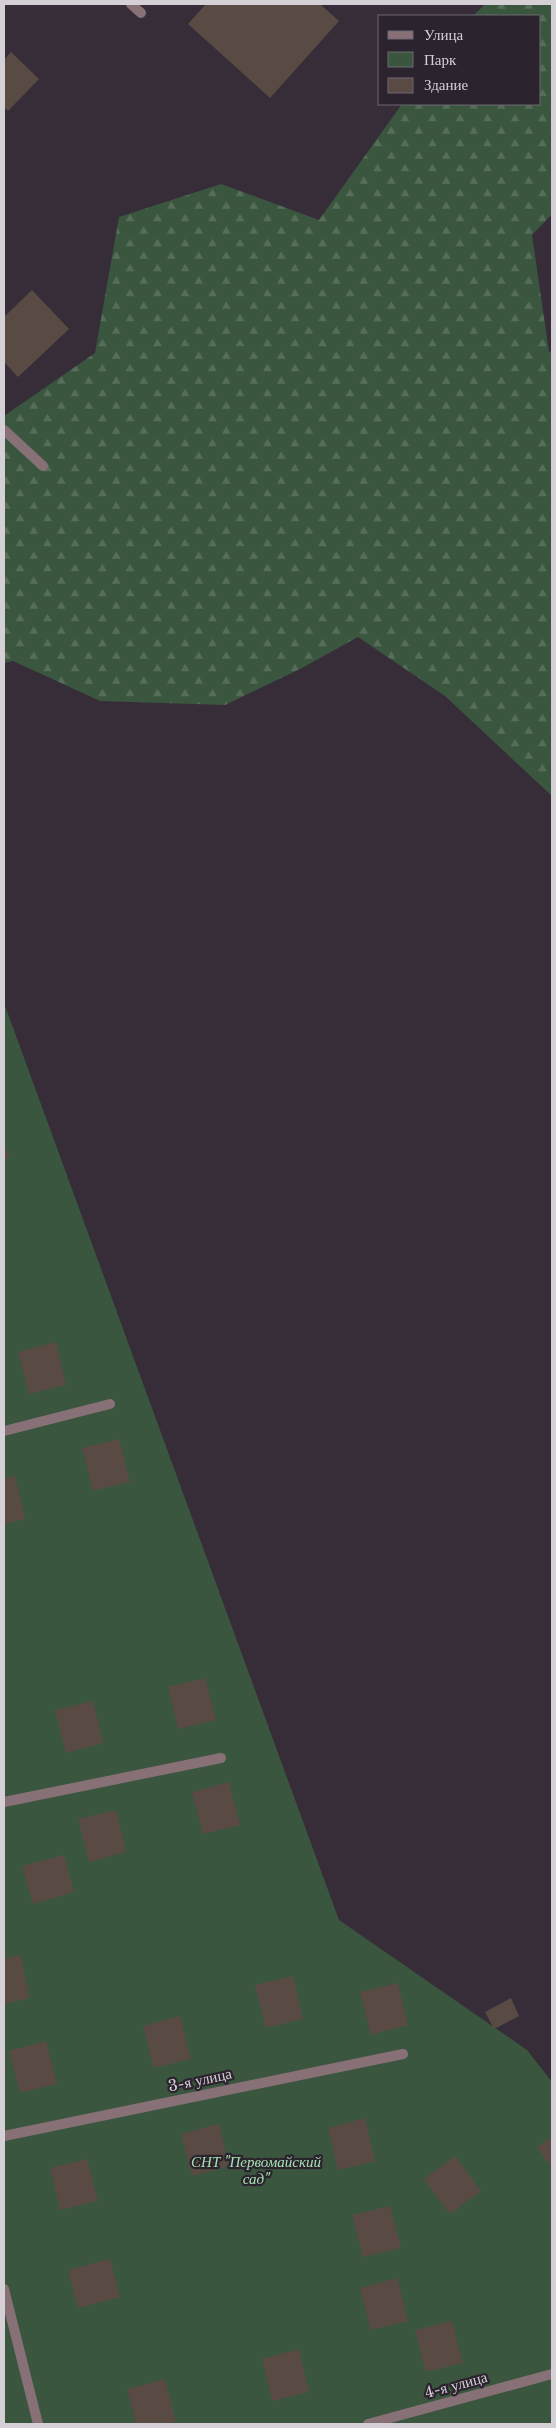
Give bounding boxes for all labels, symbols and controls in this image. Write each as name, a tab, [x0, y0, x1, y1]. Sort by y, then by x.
legend	[378, 15, 541, 105]
text: Улица	[424, 25, 463, 44]
text: Парк	[424, 50, 457, 69]
text: Здание	[424, 75, 468, 94]
street label: 3-я улица	[166, 2063, 234, 2096]
park label: СНТ "Первомайский сад"	[191, 2152, 321, 2188]
street label: 4-я улица	[423, 2367, 490, 2402]

